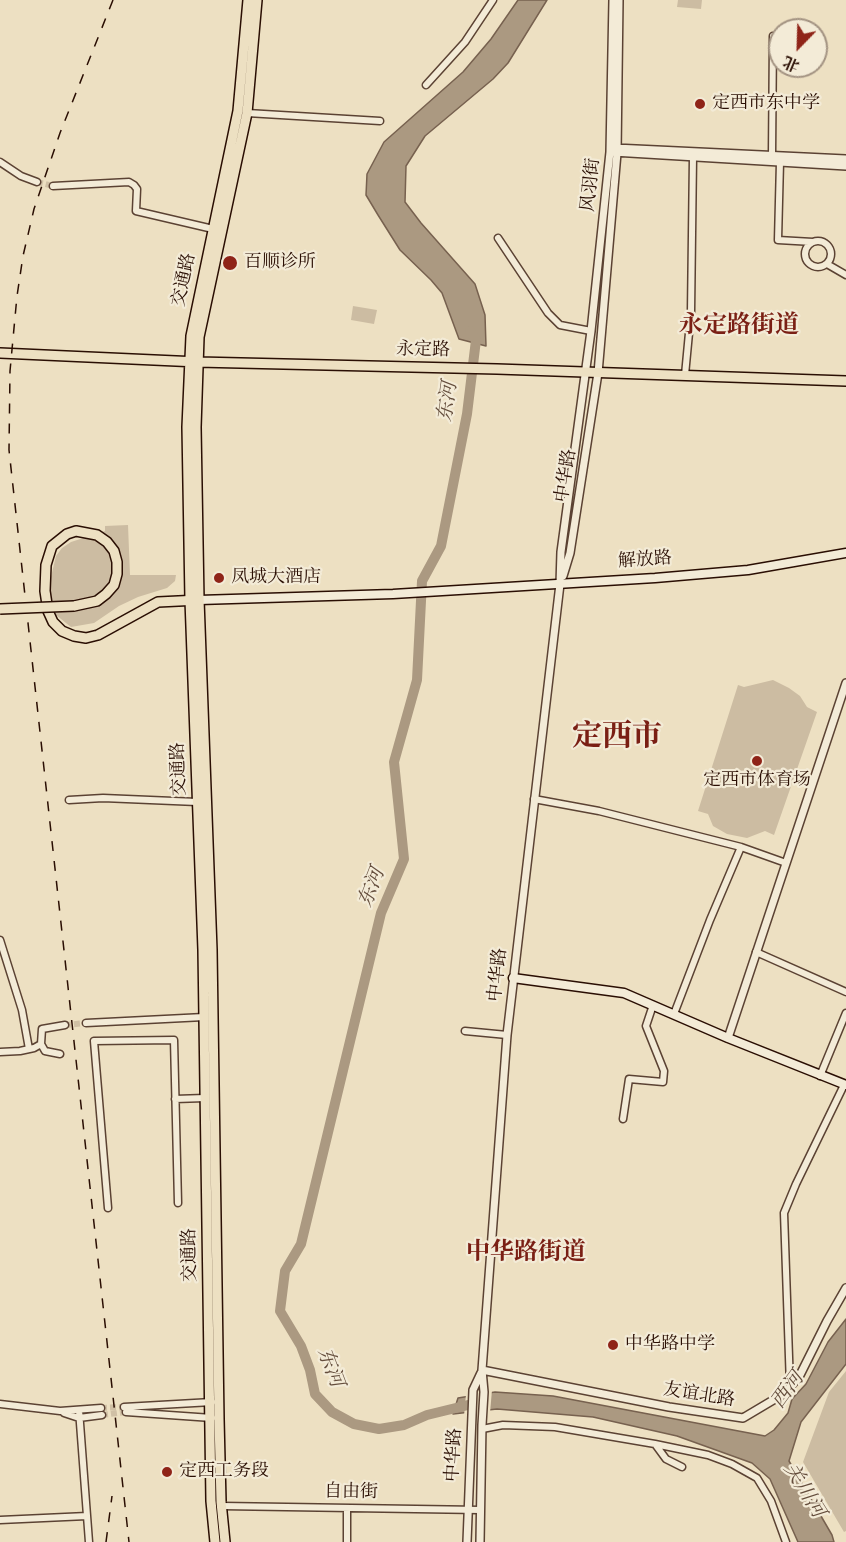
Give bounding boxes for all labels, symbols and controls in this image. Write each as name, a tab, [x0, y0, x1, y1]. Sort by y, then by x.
north arrow	[768, 18, 828, 78]
text: 北	[780, 50, 803, 75]
place label: 定西市东中学	[712, 93, 820, 115]
marker: 定西市东中学	[693, 97, 707, 111]
street label: 风羽街	[578, 157, 606, 213]
street label: 交通路	[169, 251, 201, 309]
place label: 百顺诊所	[244, 252, 316, 274]
marker: 百顺诊所	[221, 254, 239, 272]
district label: 永定路街道	[679, 313, 799, 341]
street label: 永定路	[396, 340, 450, 362]
water label: 东河	[434, 381, 464, 423]
street label: 中华路	[552, 448, 582, 504]
street label: 解放路	[617, 548, 673, 574]
place label: 凤城大酒店	[231, 567, 321, 589]
marker: 凤城大酒店	[212, 571, 226, 585]
district label: 定西市	[572, 721, 662, 757]
street label: 交通路	[168, 742, 192, 796]
marker: 定西市体育场	[750, 754, 764, 768]
place label: 定西市体育场	[703, 770, 811, 792]
water label: 东河	[355, 865, 391, 911]
street label: 中华路	[485, 947, 513, 1003]
street label: 交通路	[180, 1228, 202, 1282]
district label: 中华路街道	[466, 1240, 586, 1268]
place label: 中华路中学	[625, 1334, 715, 1356]
marker: 中华路中学	[606, 1338, 620, 1352]
water label: 东河	[311, 1345, 347, 1391]
water label: 西河	[768, 1368, 810, 1414]
street label: 友谊北路	[662, 1380, 736, 1412]
street label: 中华路	[443, 1427, 467, 1483]
water label: 关川河	[777, 1459, 829, 1523]
place label: 定西工务段	[179, 1461, 269, 1483]
marker: 定西工务段	[160, 1465, 174, 1479]
street label: 自由街	[324, 1482, 378, 1504]

